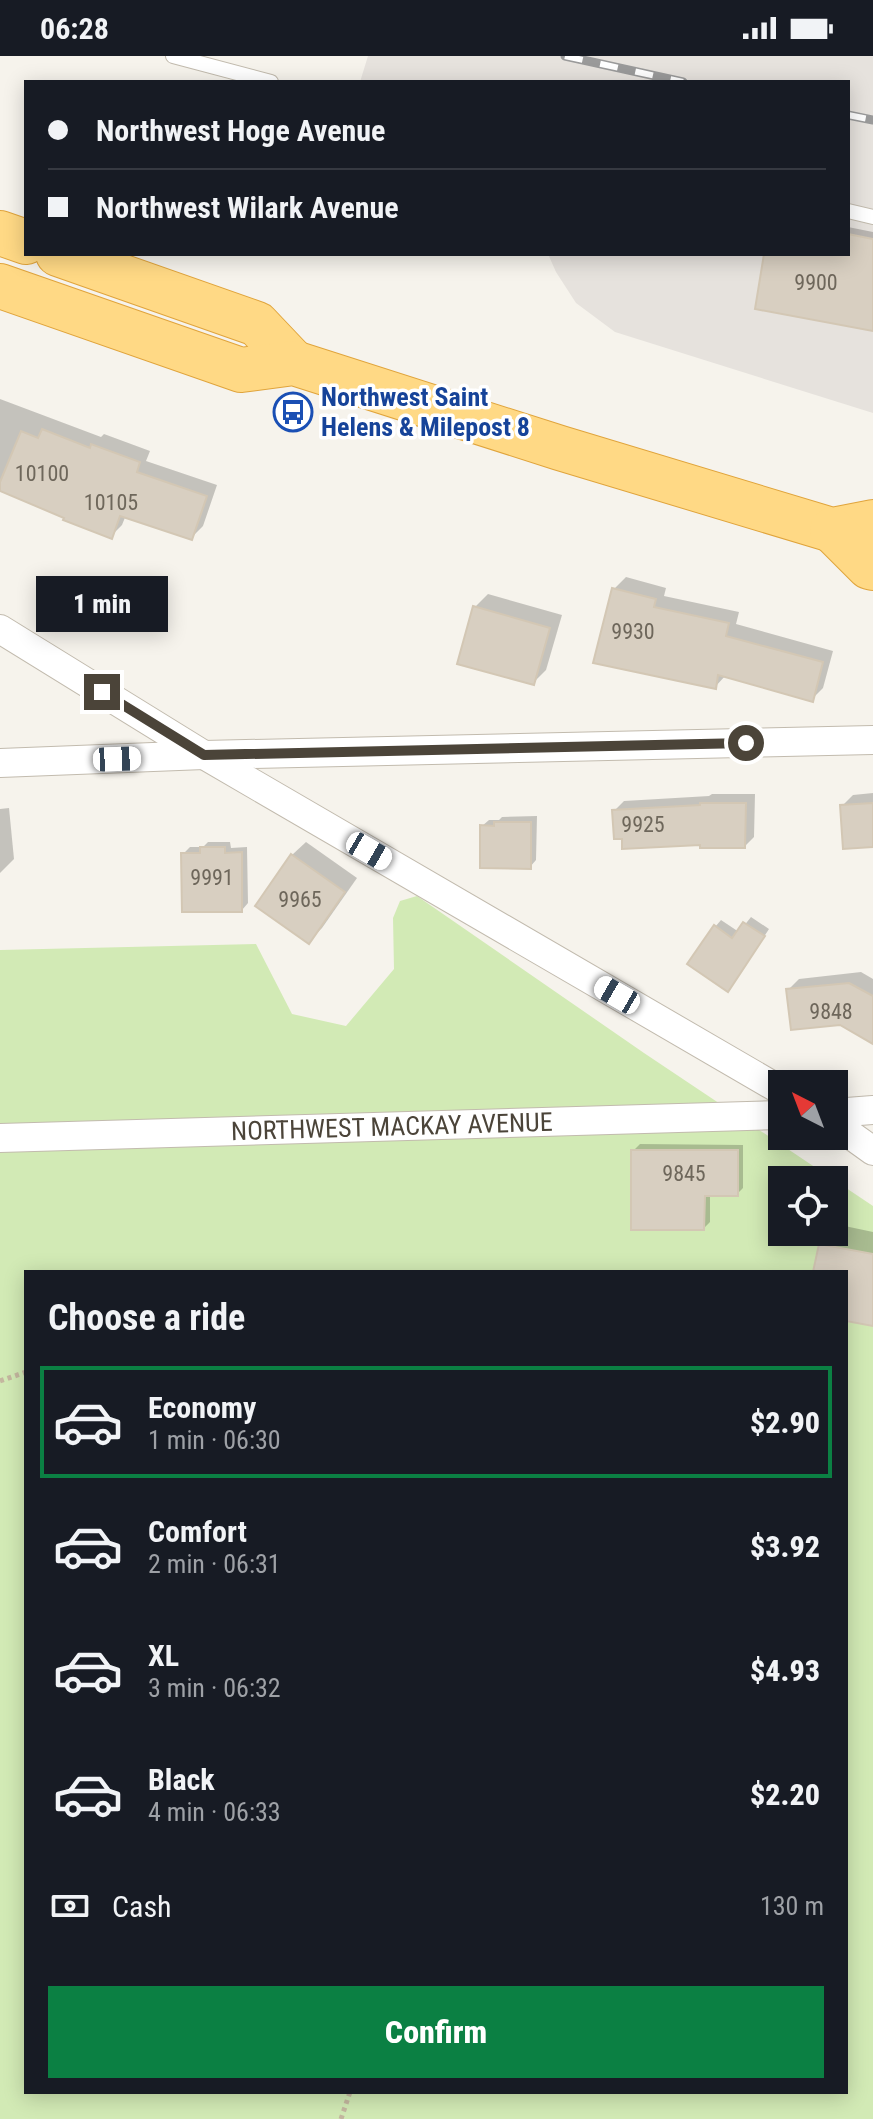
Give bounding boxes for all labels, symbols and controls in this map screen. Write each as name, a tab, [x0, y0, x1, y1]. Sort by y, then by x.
text: 06:28	[40, 11, 109, 46]
text: Northwest Hoge Avenue	[96, 113, 385, 148]
text: Northwest Wilark Avenue	[96, 190, 399, 225]
house number: 9900	[794, 270, 838, 295]
place label: Northwest Saint Helens & Milepost 8	[321, 382, 530, 442]
bus stop icon: Northwest Saint Helens & Milepost 8	[272, 391, 314, 433]
house number: 10100	[15, 461, 69, 486]
house number: 10105	[84, 490, 138, 515]
callout: 1 min	[36, 576, 168, 632]
text: 1 min	[73, 589, 131, 619]
house number: 9930	[611, 619, 655, 644]
route end	[84, 674, 120, 710]
route start	[728, 725, 764, 761]
car	[93, 746, 141, 772]
house number: 9925	[621, 812, 665, 837]
car	[342, 829, 396, 873]
house number: 9991	[190, 865, 234, 890]
house number: 9965	[278, 887, 322, 912]
car	[590, 973, 644, 1017]
house number: 9848	[809, 999, 853, 1024]
north arrow	[768, 1070, 848, 1150]
map controls	[768, 1070, 848, 1246]
street label: NORTHWEST MACKAY AVENUE	[231, 1107, 553, 1146]
house number: 9845	[662, 1161, 706, 1186]
button: locate	[768, 1166, 848, 1246]
text: Choose a ride	[48, 1297, 245, 1339]
icon: car	[52, 1386, 124, 1458]
text: Economy	[148, 1390, 256, 1425]
text: $2.90	[750, 1405, 820, 1440]
text: 1 min · 06:30	[148, 1425, 281, 1455]
icon: car	[52, 1510, 124, 1582]
text: Comfort	[148, 1514, 247, 1549]
text: $3.92	[750, 1529, 820, 1564]
text: 2 min · 06:31	[148, 1549, 281, 1579]
icon: car	[52, 1634, 124, 1706]
text: XL	[148, 1638, 179, 1673]
text: $4.93	[750, 1653, 820, 1688]
text: 3 min · 06:32	[148, 1673, 281, 1703]
icon: car	[52, 1758, 124, 1830]
text: Black	[148, 1762, 215, 1797]
text: $2.20	[750, 1777, 820, 1812]
text: 4 min · 06:33	[148, 1797, 281, 1827]
icon: cash	[48, 1884, 92, 1928]
text: Cash	[112, 1889, 172, 1924]
text: 130 m	[760, 1891, 824, 1921]
button: Confirm	[48, 1986, 824, 2078]

